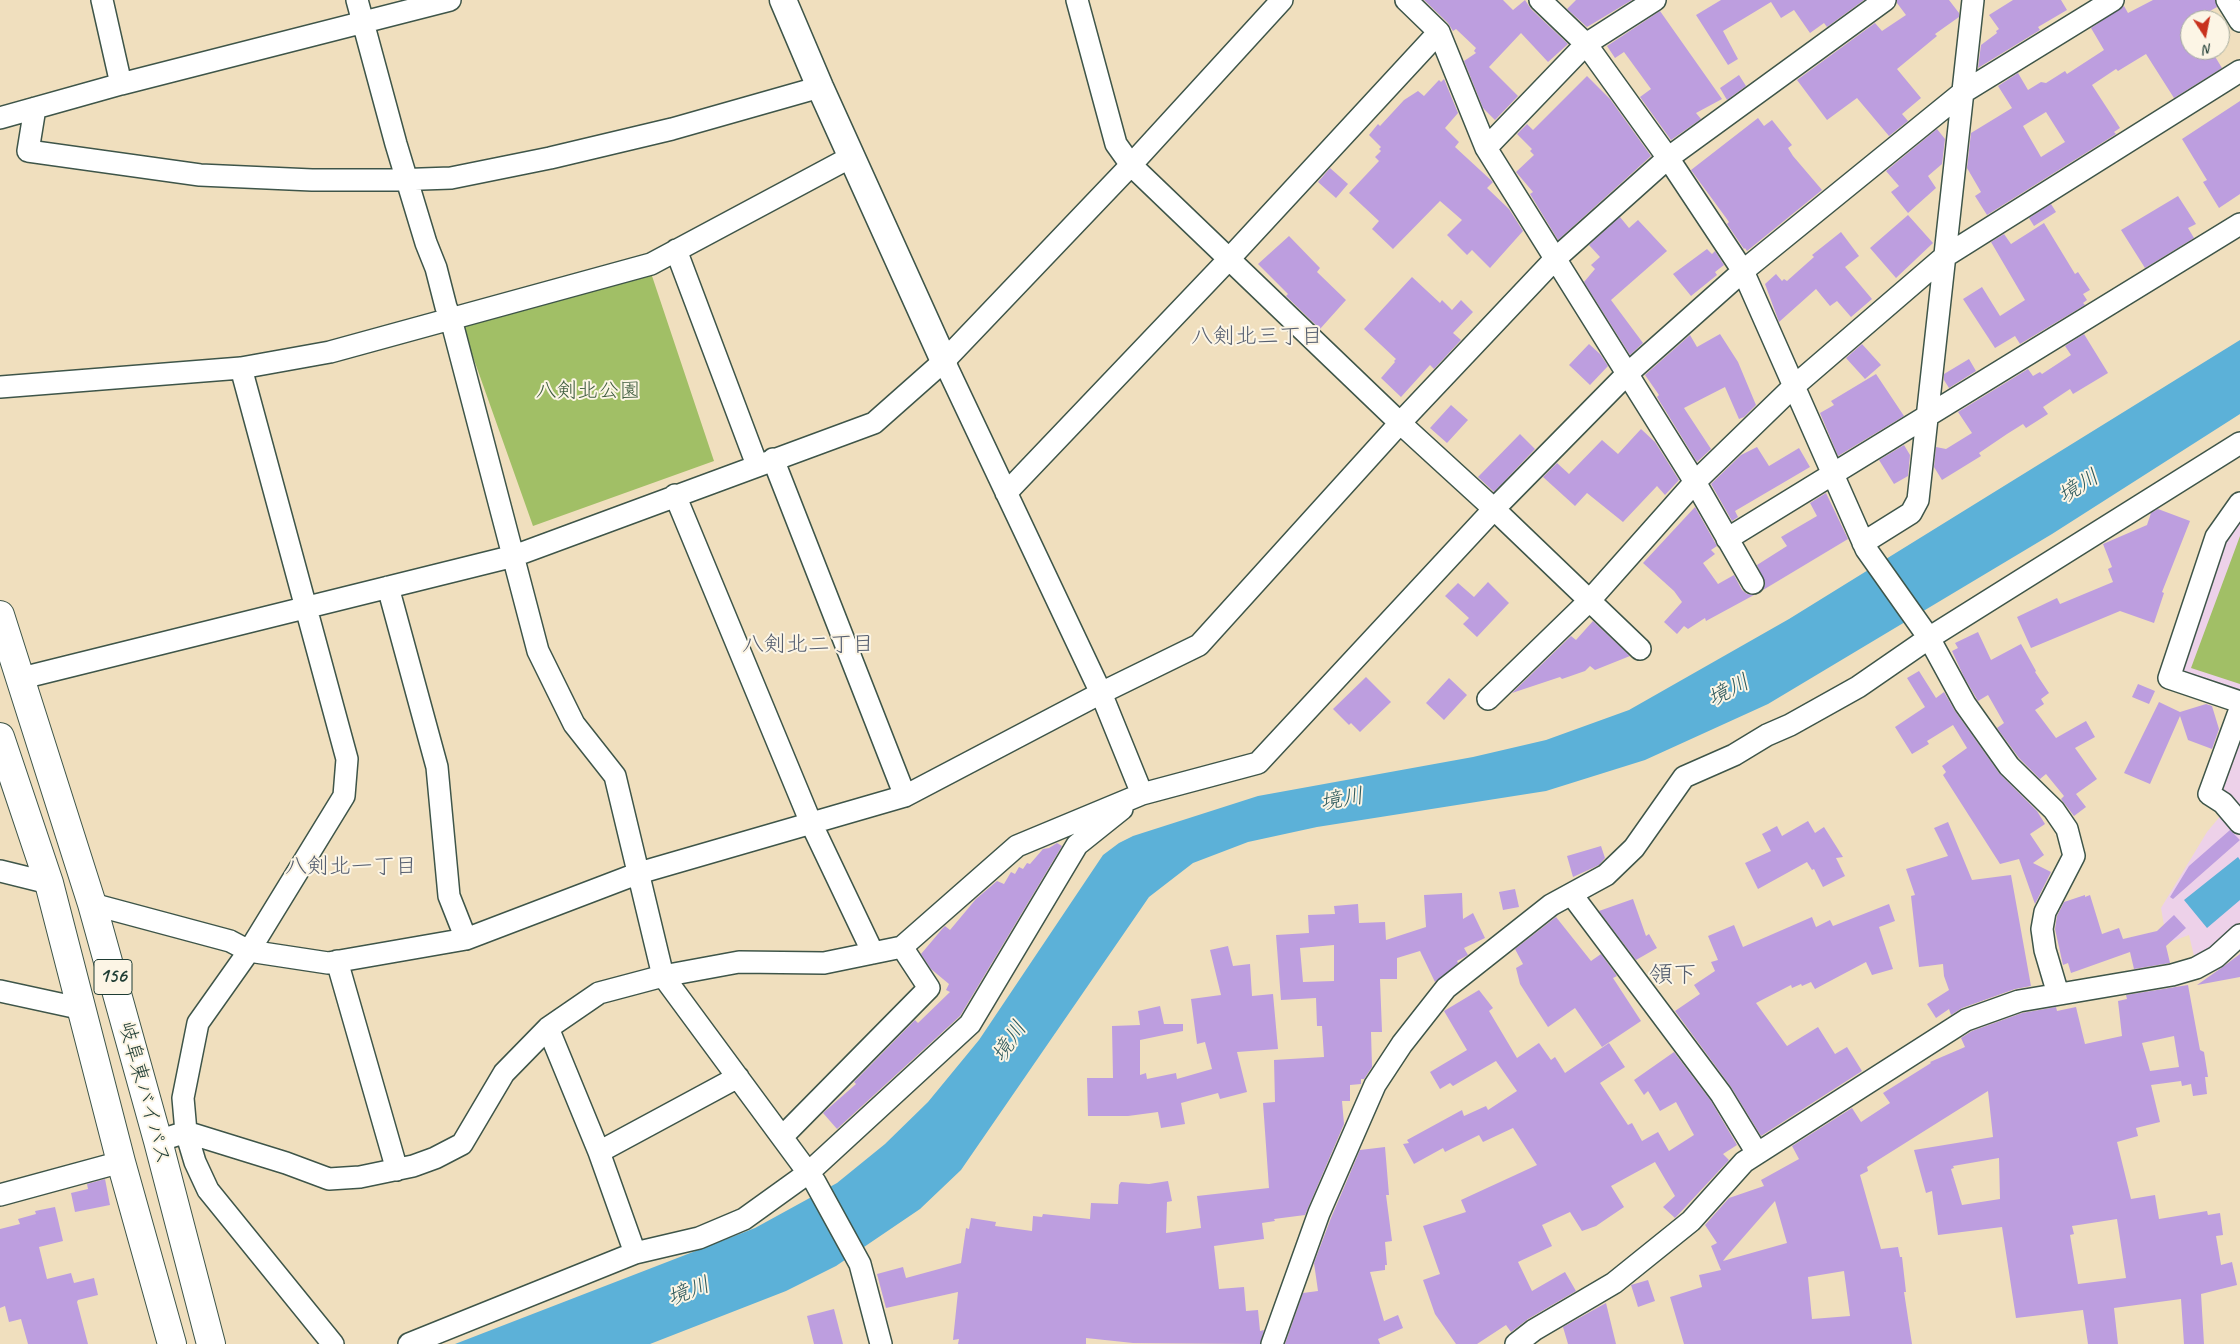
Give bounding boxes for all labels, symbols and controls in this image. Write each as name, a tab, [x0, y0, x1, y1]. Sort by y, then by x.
north arrow	[2180, 10, 2230, 60]
text: N	[2202, 40, 2214, 58]
district label: 八剣北三丁目	[1191, 324, 1323, 350]
park label: 八剣北公園	[536, 378, 640, 404]
water label: 境川	[2053, 464, 2105, 510]
district label: 八剣北二丁目	[742, 632, 874, 658]
water label: 境川	[1703, 669, 1755, 713]
water label: 境川	[1318, 783, 1366, 817]
district label: 八剣北一丁目	[285, 854, 417, 880]
road number: 156	[94, 960, 132, 994]
district label: 領下	[1649, 962, 1697, 990]
water label: 境川	[987, 1016, 1033, 1068]
street label: 岐阜東バイパス	[113, 1019, 175, 1167]
water label: 境川	[664, 1272, 714, 1312]

